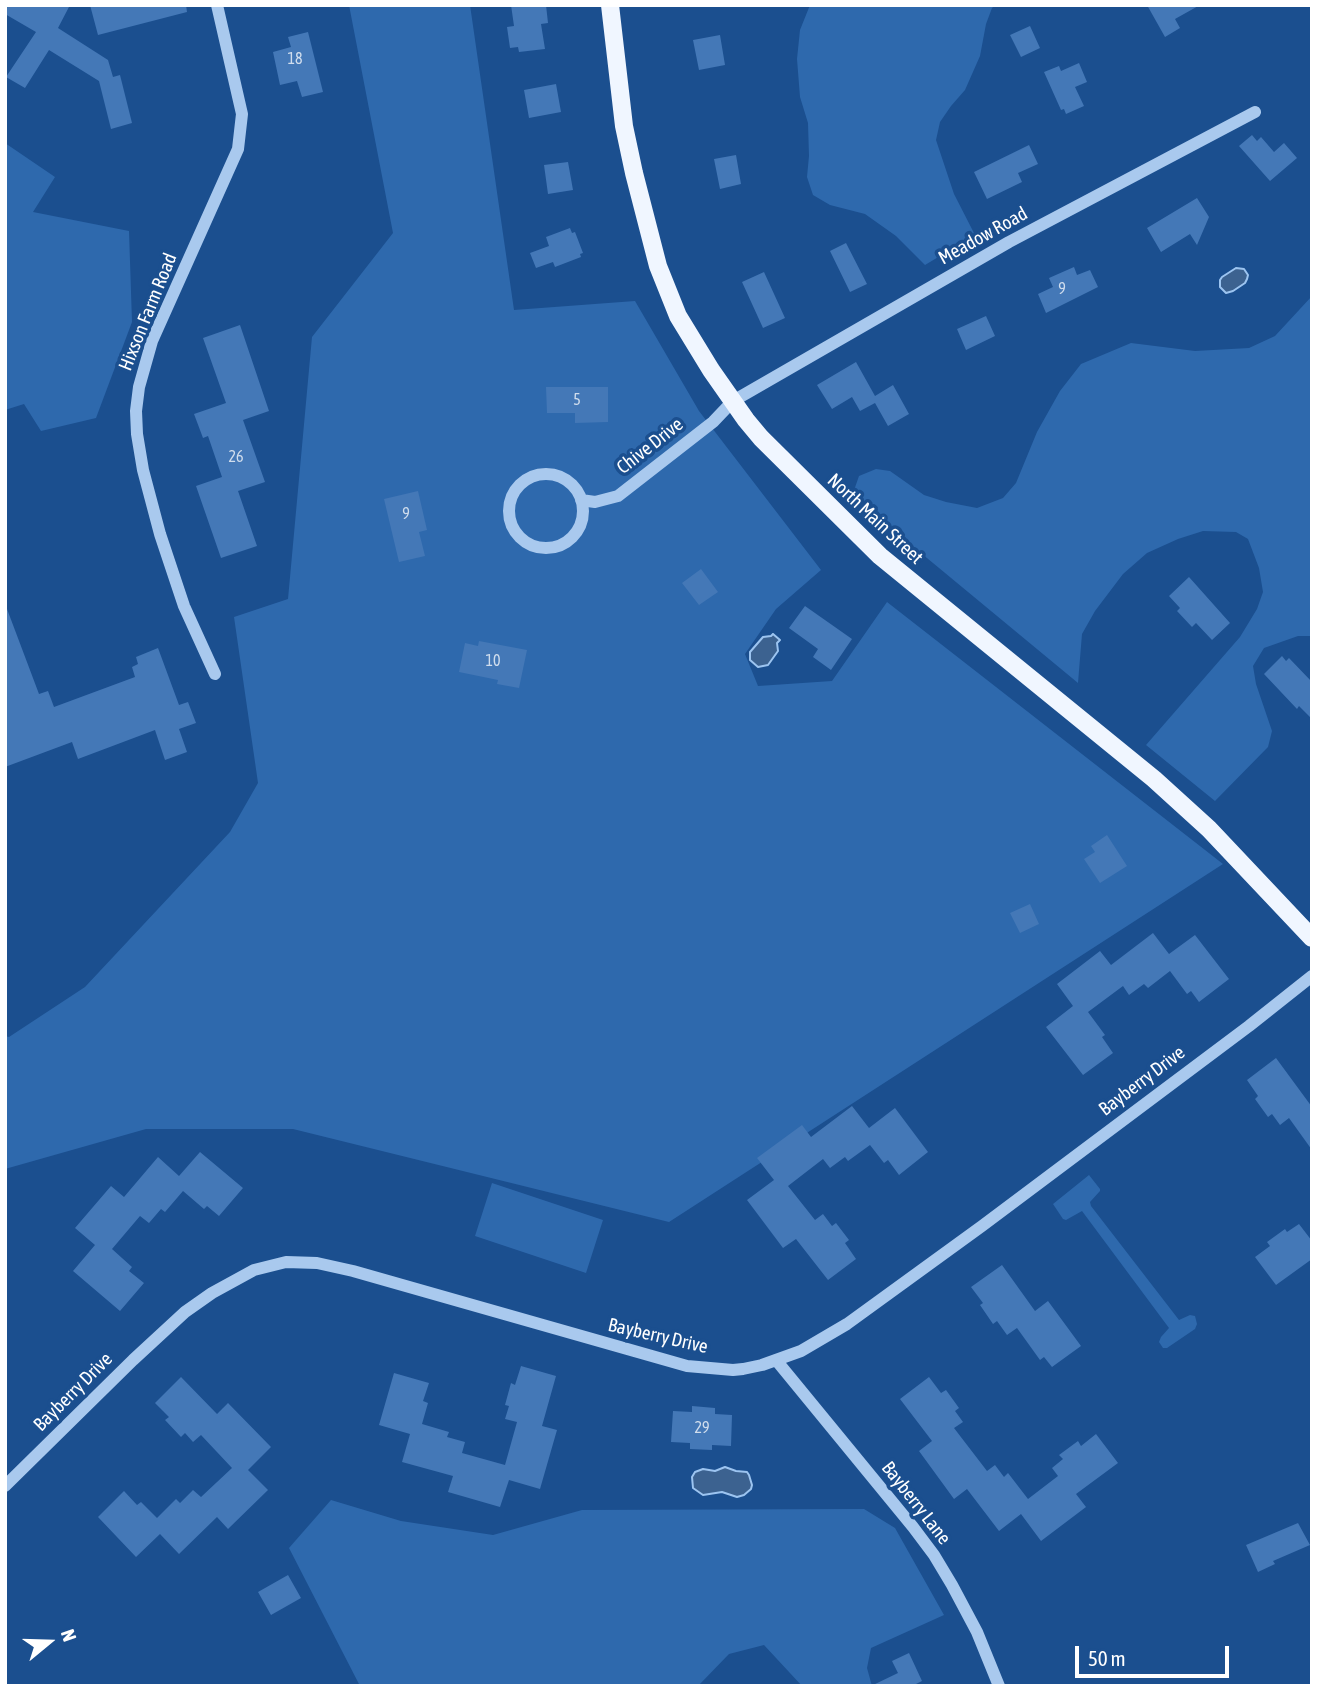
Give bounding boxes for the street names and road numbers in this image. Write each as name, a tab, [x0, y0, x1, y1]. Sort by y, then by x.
street label: Meadow Road	[935, 202, 1031, 270]
street label: Hixson Farm Road	[114, 250, 182, 374]
street label: Chive Drive	[612, 413, 688, 479]
street label: North Main Street	[823, 469, 927, 569]
street label: Bayberry Drive	[1094, 1041, 1190, 1121]
street label: Bayberry Drive	[606, 1313, 710, 1359]
street label: Bayberry Drive	[29, 1348, 117, 1436]
street label: Bayberry Lane	[877, 1457, 955, 1549]

